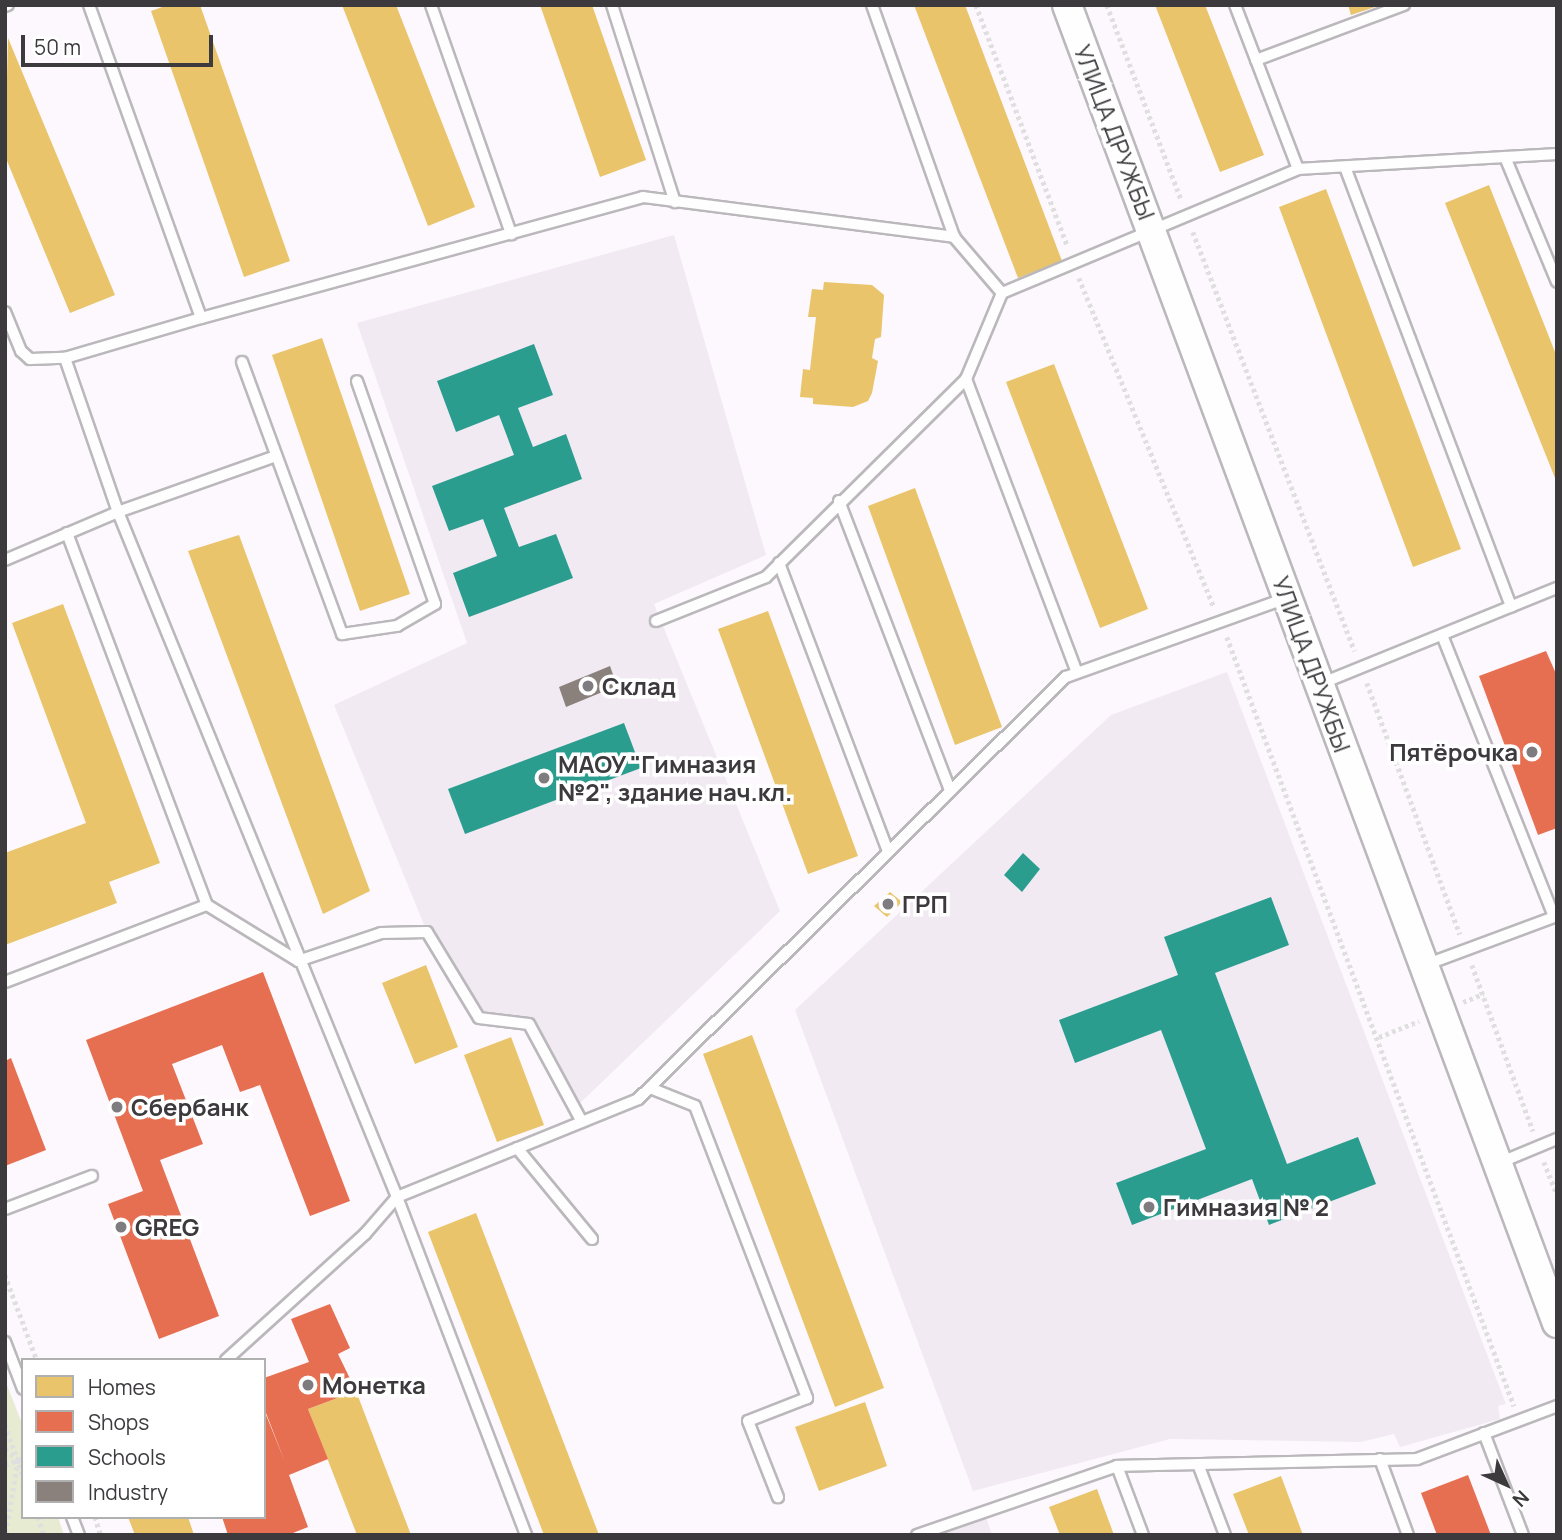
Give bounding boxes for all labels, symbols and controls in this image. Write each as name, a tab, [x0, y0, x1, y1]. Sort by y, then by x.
scale bar	[24, 21, 217, 65]
text: 50 m	[34, 33, 81, 61]
street label: УЛИЦА ДРУЖБЫ	[1068, 40, 1162, 224]
street label: УЛИЦА ДРУЖБЫ	[1267, 572, 1357, 756]
place label: Склад	[602, 672, 676, 700]
marker: Склад	[580, 678, 596, 694]
place label: Пятёрочка	[1389, 738, 1518, 766]
marker: Пятёрочка	[1524, 744, 1540, 760]
place label: МАОУ "Гимназия №2", здание нач.кл.	[558, 750, 792, 806]
marker: МАОУ "Гимназия №2", здание нач.кл.	[536, 770, 552, 786]
place label: ГРП	[902, 890, 948, 918]
marker: ГРП	[880, 896, 896, 912]
place label: Сбербанк	[131, 1093, 248, 1121]
marker: Сбербанк	[109, 1099, 125, 1115]
place label: Гимназия № 2	[1163, 1193, 1329, 1221]
marker: Гимназия № 2	[1141, 1199, 1157, 1215]
place label: GREG	[135, 1213, 199, 1241]
marker: GREG	[113, 1219, 129, 1235]
legend	[21, 1358, 266, 1519]
place label: Монетка	[322, 1371, 426, 1399]
text: Homes	[88, 1373, 156, 1401]
marker: Монетка	[300, 1377, 316, 1393]
text: Shops	[88, 1408, 149, 1436]
text: Schools	[88, 1443, 166, 1471]
north arrow	[1471, 1449, 1541, 1519]
text: Industry	[88, 1478, 168, 1506]
text: N	[1507, 1485, 1535, 1513]

